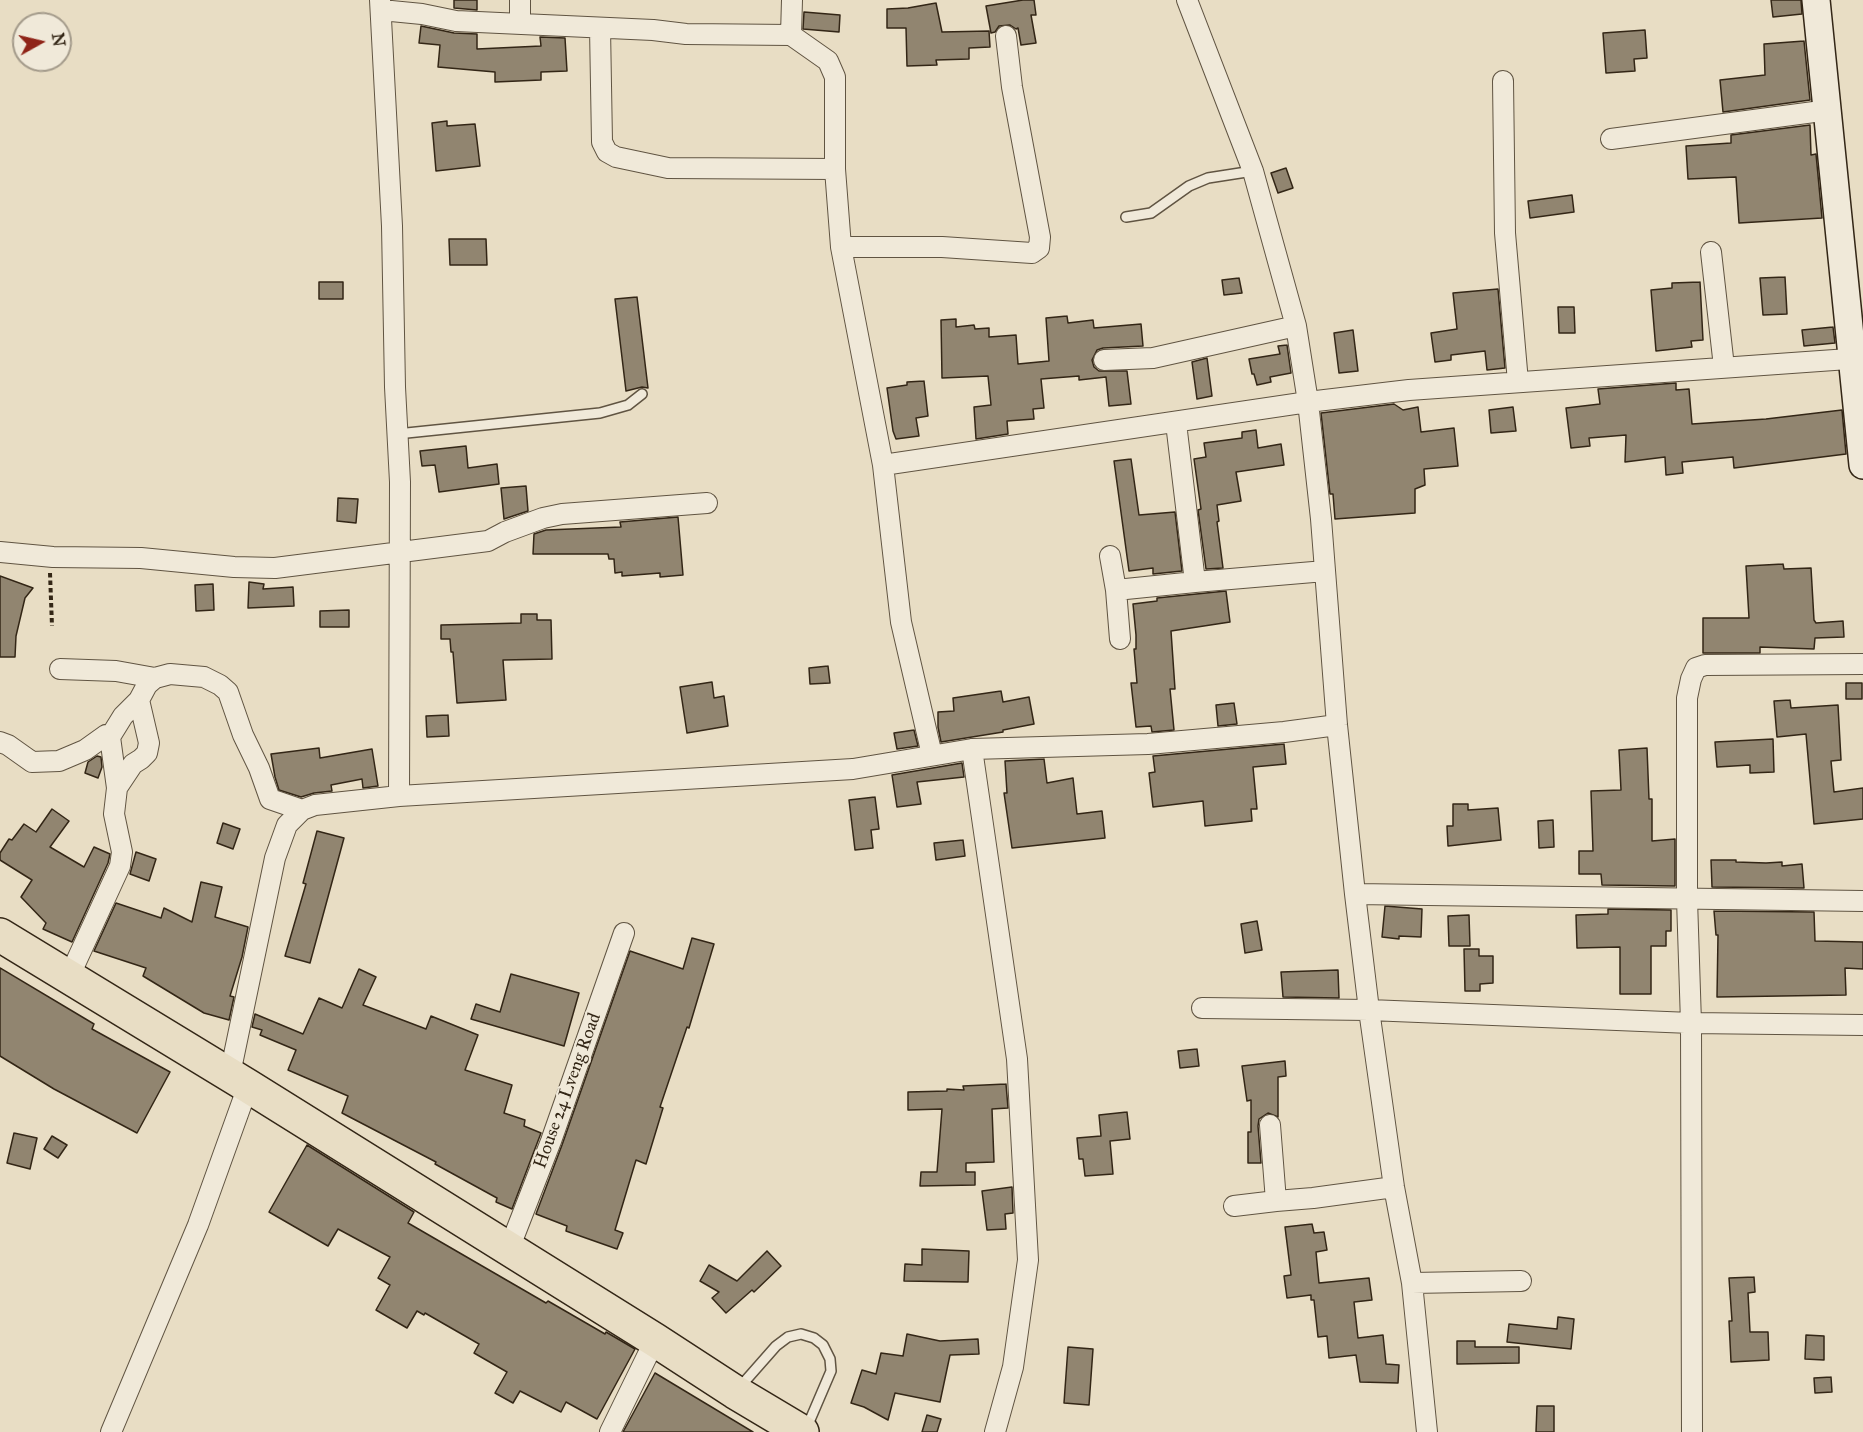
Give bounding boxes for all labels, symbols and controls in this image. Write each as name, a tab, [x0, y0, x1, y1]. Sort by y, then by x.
north arrow	[12, 12, 72, 72]
text: N	[48, 32, 69, 48]
street label: House 24 Lveng Road	[530, 1010, 606, 1172]

